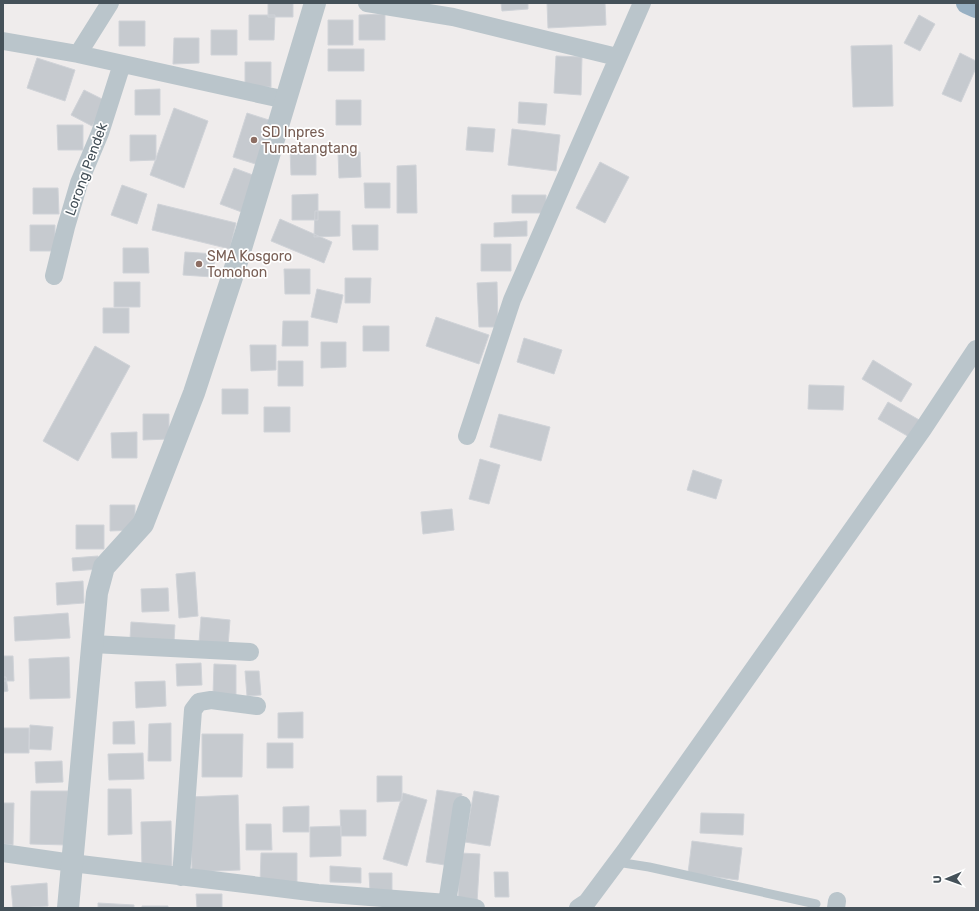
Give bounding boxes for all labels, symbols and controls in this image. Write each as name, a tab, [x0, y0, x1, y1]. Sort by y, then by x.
street label: Lorong Pendek	[62, 120, 111, 218]
place label: SD Inpres Tumatangtang	[262, 124, 358, 157]
marker: SD Inpres Tumatangtang	[249, 135, 259, 145]
place label: SMA Kosgoro Tomohon	[207, 248, 292, 281]
marker: SMA Kosgoro Tomohon	[194, 259, 204, 269]
north arrow	[927, 859, 967, 899]
text: U	[931, 875, 944, 884]

